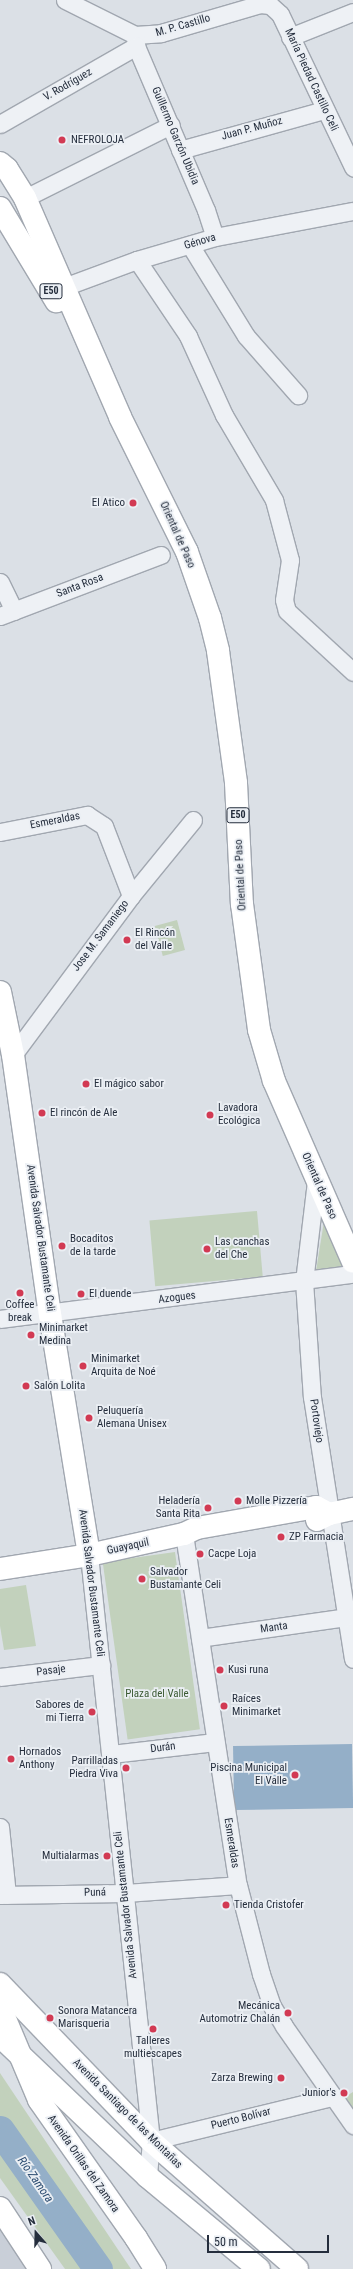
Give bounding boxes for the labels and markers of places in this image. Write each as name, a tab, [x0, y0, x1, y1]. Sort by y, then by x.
place label: NEFROLOJA	[71, 133, 124, 147]
marker: NEFROLOJA	[56, 134, 68, 146]
place label: El Atico	[92, 496, 125, 510]
marker: El Atico	[128, 498, 138, 508]
place label: El Rincón del Valle	[135, 927, 175, 953]
marker: El Rincón del Valle	[122, 935, 132, 945]
place label: El mágico sabor	[94, 1077, 164, 1091]
marker: El mágico sabor	[81, 1079, 91, 1089]
place label: Lavadora Ecológica	[218, 1102, 260, 1128]
place label: El rincón de Ale	[50, 1106, 117, 1120]
marker: El rincón de Ale	[37, 1108, 47, 1118]
marker: Lavadora Ecológica	[205, 1110, 215, 1120]
place label: Bocaditos de la tarde	[70, 1233, 116, 1259]
place label: Las canchas del Che	[215, 1236, 269, 1262]
marker: Bocaditos de la tarde	[57, 1241, 67, 1251]
marker: Las canchas del Che	[202, 1244, 212, 1254]
place label: El duende	[89, 1287, 131, 1301]
marker: Coffee break	[15, 1288, 25, 1298]
marker: El duende	[76, 1289, 86, 1299]
place label: Coffee break	[6, 1299, 34, 1325]
place label: Minimarket Medina	[39, 1322, 88, 1348]
marker: Minimarket Medina	[26, 1330, 36, 1340]
place label: Minimarket Arquita de Noé	[91, 1353, 156, 1379]
marker: Minimarket Arquita de Noé	[78, 1361, 88, 1371]
place label: Salón Lolita	[34, 1379, 85, 1393]
marker: Salón Lolita	[21, 1381, 31, 1391]
place label: Peluquería Alemana Unisex	[97, 1405, 167, 1431]
marker: Peluquería Alemana Unisex	[84, 1413, 94, 1423]
place label: Molle Pizzería	[246, 1494, 307, 1508]
place label: Heladería Santa Rita	[156, 1495, 200, 1521]
marker: Molle Pizzería	[233, 1496, 243, 1506]
marker: Heladería Santa Rita	[203, 1503, 213, 1513]
place label: ZP Farmacia	[289, 1530, 344, 1544]
marker: ZP Farmacia	[276, 1532, 286, 1542]
place label: Cacpe Loja	[208, 1547, 256, 1561]
marker: Cacpe Loja	[195, 1549, 205, 1559]
place label: Salvador Bustamante Celi	[150, 1566, 221, 1592]
marker: Salvador Bustamante Celi	[137, 1574, 147, 1584]
place label: Kusi runa	[228, 1663, 269, 1677]
marker: Kusi runa	[215, 1665, 225, 1675]
place label: Raíces Minimarket	[232, 1693, 281, 1719]
place label: Sabores de mi Tierra	[36, 1699, 84, 1725]
marker: Raíces Minimarket	[219, 1701, 229, 1711]
marker: Sabores de mi Tierra	[87, 1707, 97, 1717]
place label: Hornados Anthony	[19, 1746, 61, 1772]
marker: Hornados Anthony	[6, 1754, 16, 1764]
place label: Parrilladas Piedra Viva	[69, 1755, 118, 1781]
place label: Piscina Municipal El Valle	[210, 1762, 287, 1788]
marker: Parrilladas Piedra Viva	[121, 1763, 131, 1773]
marker: Piscina Municipal El Valle	[290, 1770, 300, 1780]
place label: Multialarmas	[42, 1849, 99, 1863]
marker: Multialarmas	[102, 1851, 112, 1861]
place label: Tienda Cristofer	[234, 1898, 304, 1912]
marker: Tienda Cristofer	[221, 1900, 231, 1910]
place label: Mecánica Automotriz Chalán	[200, 2000, 280, 2026]
place label: Sonora Matancera Marisqueria	[58, 2005, 137, 2031]
marker: Mecánica Automotriz Chalán	[283, 2008, 293, 2018]
marker: Sonora Matancera Marisqueria	[45, 2013, 55, 2023]
marker: Talleres multiescapes	[148, 2024, 158, 2034]
place label: Talleres multiescapes	[124, 2035, 182, 2061]
place label: Zarza Brewing	[211, 2071, 273, 2085]
marker: Zarza Brewing	[276, 2073, 286, 2083]
place label: Junior's	[302, 2086, 336, 2100]
marker: Junior's	[339, 2088, 349, 2098]

